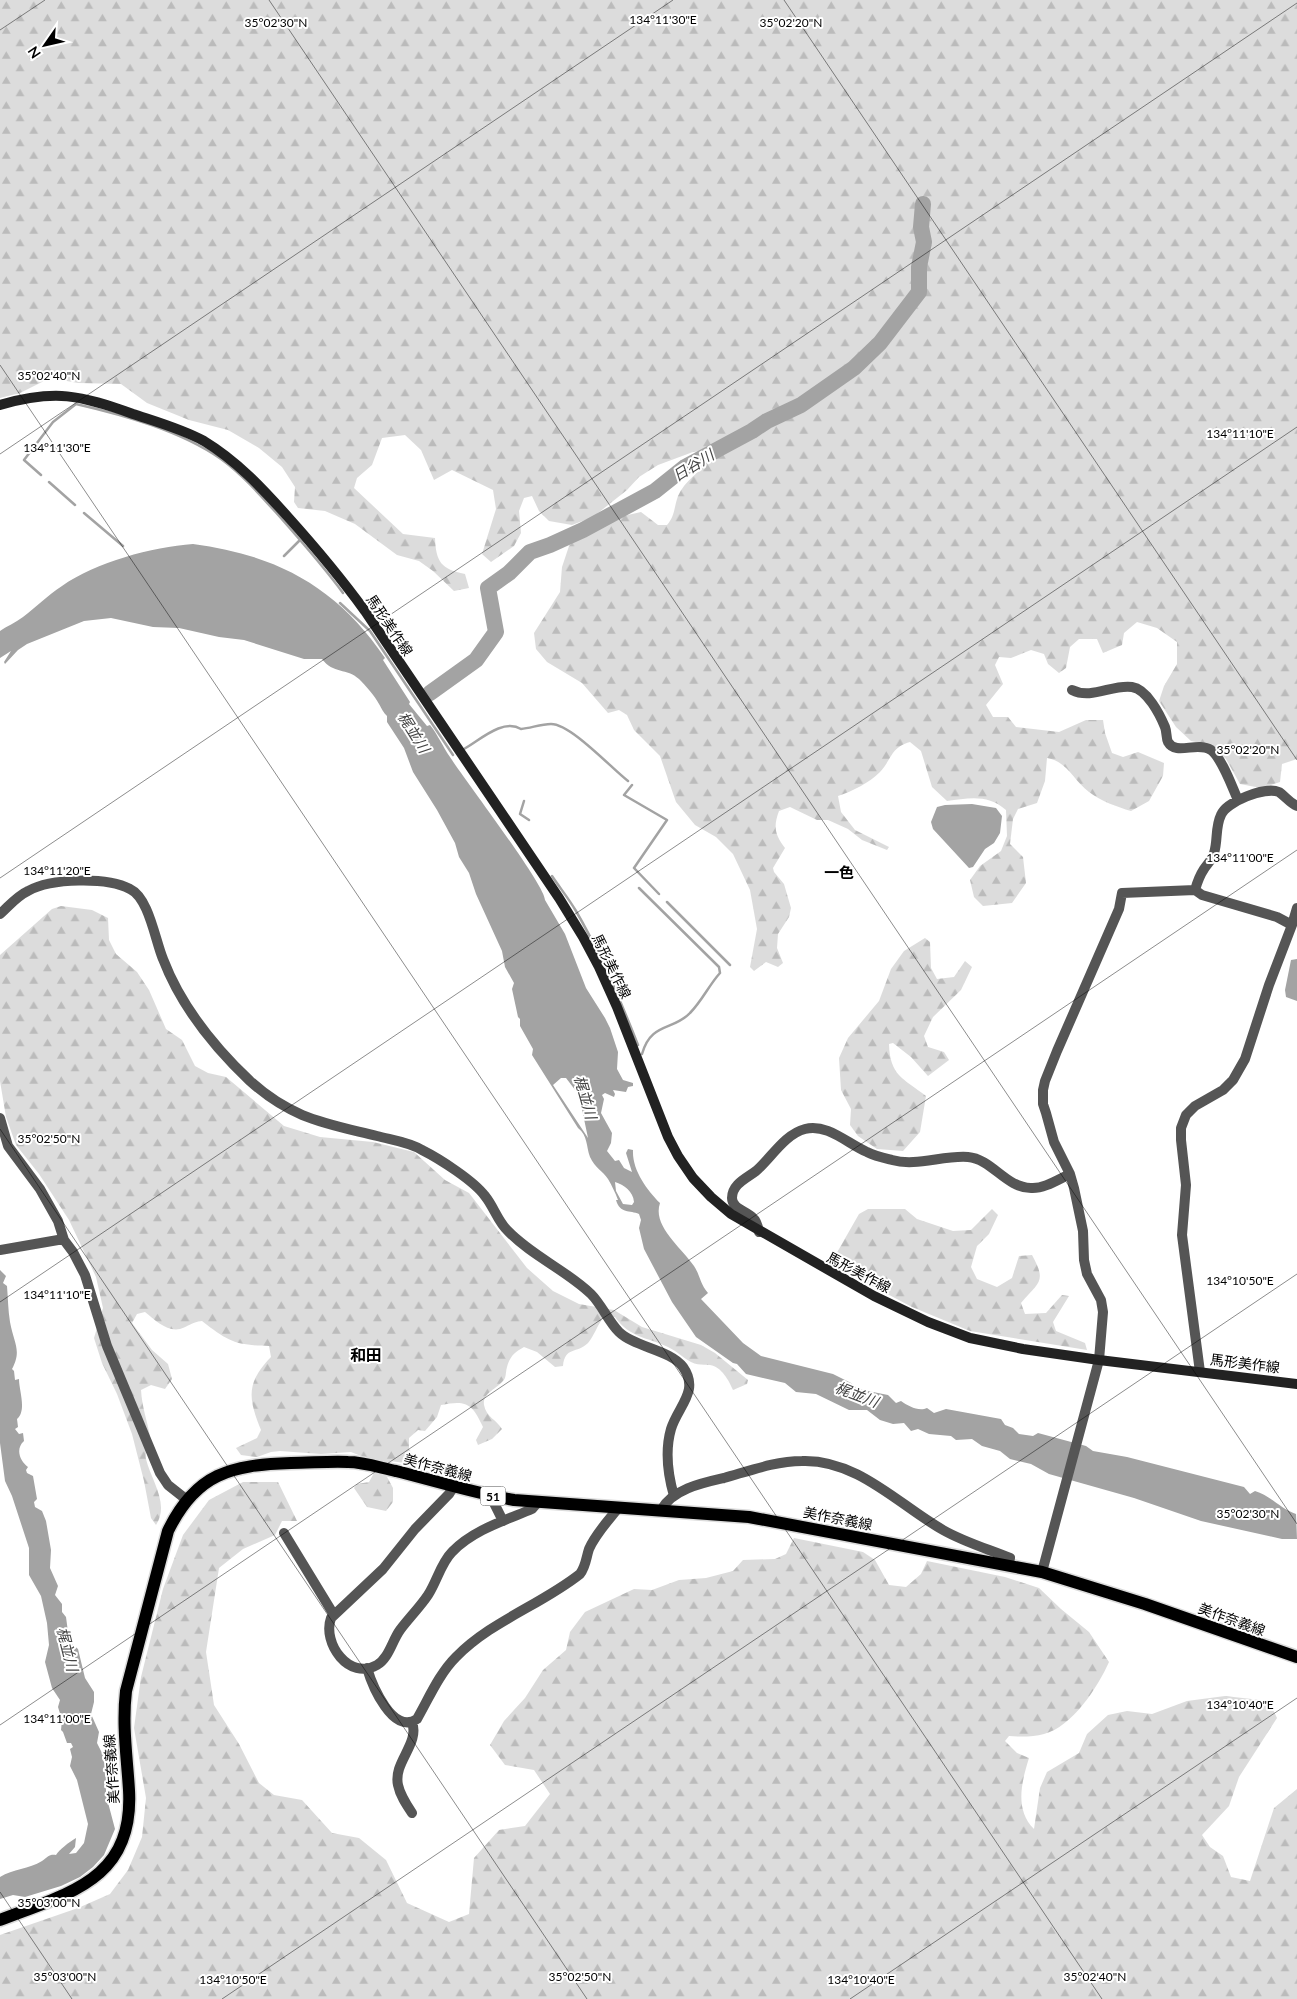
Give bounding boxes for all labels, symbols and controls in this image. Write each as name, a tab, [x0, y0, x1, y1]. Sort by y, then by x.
text: 134°11'30"E	[629, 12, 697, 27]
text: 35°02'30"N	[245, 15, 307, 30]
text: 35°02'20"N	[760, 15, 822, 30]
north arrow	[20, 20, 70, 70]
text: N	[24, 43, 44, 62]
text: 35°02'40"N	[18, 368, 80, 383]
text: 134°11'10"E	[1206, 426, 1274, 441]
text: 134°11'30"E	[23, 440, 91, 455]
water label: 日谷川	[669, 444, 719, 485]
street label: 馬形美作線	[363, 591, 417, 659]
water label: 梶並川	[394, 708, 435, 758]
text: 35°02'20"N	[1217, 742, 1279, 757]
text: 134°11'00"E	[1206, 850, 1274, 865]
text: 134°11'20"E	[23, 863, 91, 878]
district label: 一色	[824, 863, 854, 881]
street label: 馬形美作線	[589, 931, 635, 1001]
water label: 梶並川	[571, 1073, 601, 1123]
text: 35°02'50"N	[18, 1131, 80, 1146]
street label: 馬形美作線	[824, 1248, 894, 1296]
text: 134°10'50"E	[1206, 1273, 1274, 1288]
text: 134°11'10"E	[23, 1287, 91, 1302]
district label: 和田	[350, 1345, 382, 1364]
street label: 馬形美作線	[1209, 1350, 1281, 1376]
water label: 梶並川	[833, 1378, 883, 1411]
street label: 美作奈義線	[402, 1450, 474, 1484]
road number: 51	[480, 1486, 506, 1505]
street label: 美作奈義線	[802, 1503, 874, 1533]
text: 35°02'30"N	[1217, 1506, 1279, 1521]
street label: 美作奈義線	[1196, 1599, 1268, 1639]
water label: 梶並川	[54, 1625, 83, 1675]
text: 134°10'40"E	[1206, 1697, 1274, 1712]
text: 134°11'00"E	[23, 1711, 91, 1726]
street label: 美作奈義線	[100, 1733, 122, 1805]
text: 35°03'00"N	[18, 1895, 80, 1910]
text: 35°03'00"N	[34, 1969, 96, 1984]
text: 35°02'50"N	[549, 1969, 611, 1984]
text: 35°02'40"N	[1064, 1969, 1126, 1984]
text: 134°10'50"E	[199, 1972, 267, 1987]
text: 134°10'40"E	[827, 1972, 895, 1987]

